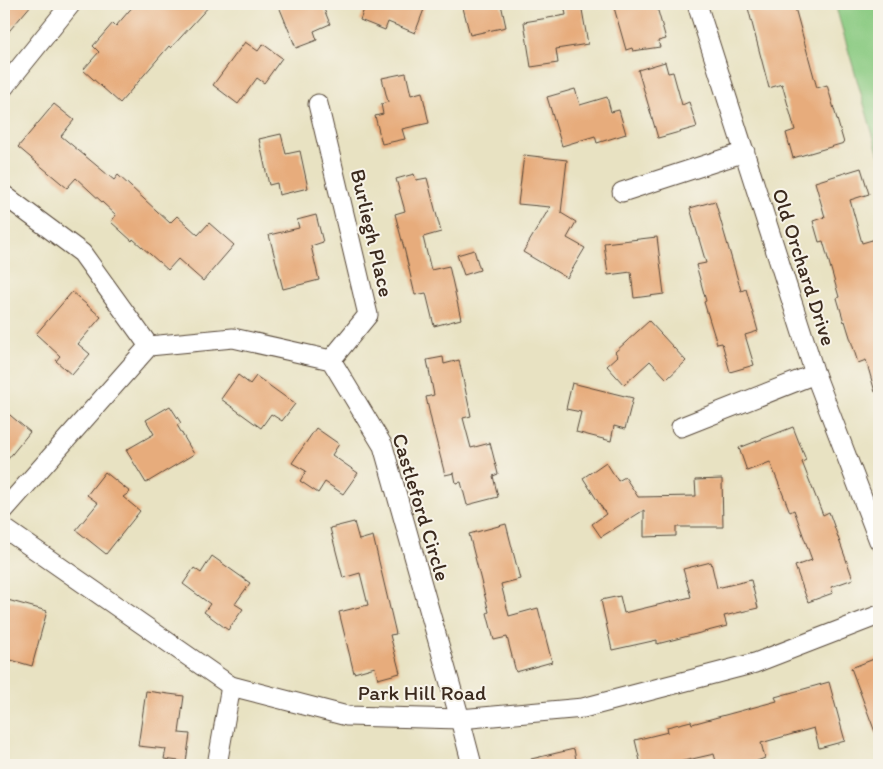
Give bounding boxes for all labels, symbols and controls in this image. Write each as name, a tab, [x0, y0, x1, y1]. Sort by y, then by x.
street label: Burliegh Place	[346, 167, 399, 299]
street label: Old Orchard Drive	[767, 185, 842, 349]
street label: Castleford Circle	[387, 430, 456, 584]
street label: Park Hill Road	[358, 680, 486, 705]

